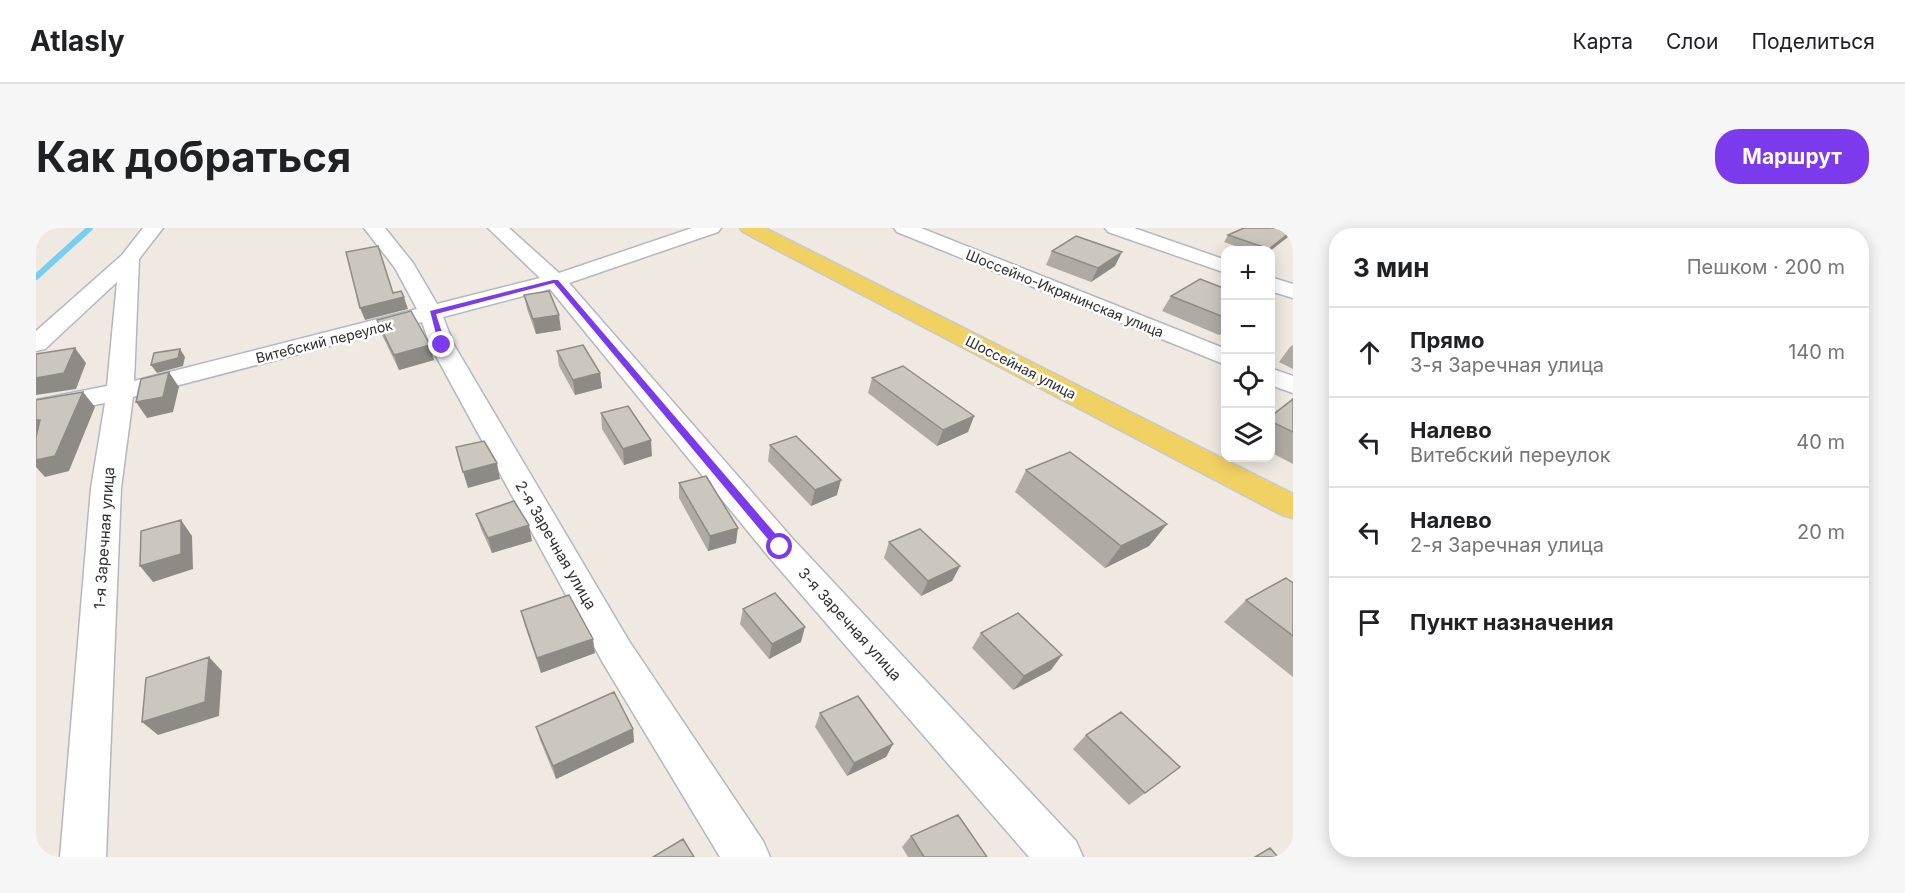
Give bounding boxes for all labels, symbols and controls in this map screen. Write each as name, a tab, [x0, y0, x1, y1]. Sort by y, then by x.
text: Atlasly	[30, 24, 125, 58]
text: Карта	[1573, 29, 1633, 54]
text: Слои	[1666, 29, 1718, 54]
text: Поделиться	[1751, 29, 1875, 54]
button: Маршрут	[1715, 129, 1869, 184]
text: Как добраться	[36, 131, 351, 182]
street label: Шоссейно-Икрянинская улица	[964, 245, 1166, 341]
map controls	[1221, 246, 1275, 462]
button: +	[1221, 246, 1275, 300]
text: 3 мин	[1353, 252, 1429, 283]
text: Пешком · 200 m	[1687, 255, 1845, 279]
button: −	[1221, 300, 1275, 354]
street label: Витебский переулок	[254, 316, 395, 366]
text: Прямо	[1410, 327, 1484, 353]
route end	[428, 331, 454, 357]
street label: Шоссейная улица	[963, 332, 1079, 402]
icon: ahead	[1353, 336, 1386, 369]
text: 140 m	[1788, 340, 1845, 364]
text: 3-я Заречная улица	[1410, 353, 1604, 377]
button: locate	[1221, 354, 1275, 408]
button: layers	[1221, 408, 1275, 462]
text: Налево	[1410, 417, 1492, 443]
icon: left	[1353, 426, 1386, 459]
text: 40 m	[1796, 430, 1845, 454]
text: Витебский переулок	[1410, 443, 1611, 467]
street label: 1-я Заречная улица	[90, 466, 118, 610]
street label: 2-я Заречная улица	[511, 477, 601, 613]
text: Налево	[1410, 507, 1492, 533]
icon: left	[1353, 516, 1386, 549]
text: 20 m	[1797, 520, 1845, 544]
route start	[766, 533, 792, 559]
text: 2-я Заречная улица	[1410, 533, 1604, 557]
street label: 3-я Заречная улица	[794, 564, 906, 684]
icon: arrive	[1353, 606, 1386, 639]
text: Пункт назначения	[1410, 609, 1614, 635]

